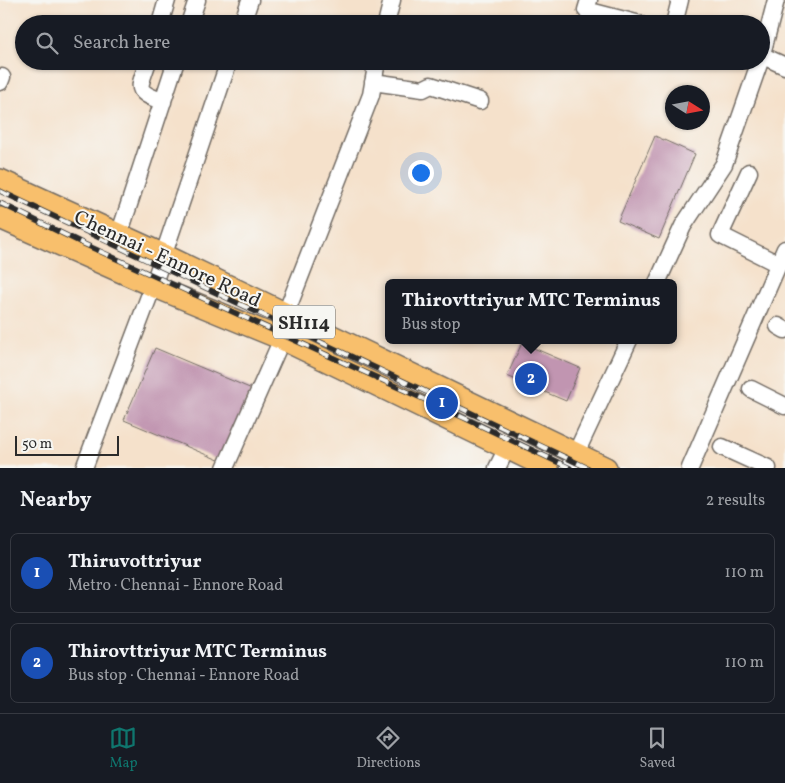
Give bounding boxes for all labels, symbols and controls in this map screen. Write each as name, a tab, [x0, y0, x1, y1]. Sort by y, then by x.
search box	[15, 15, 770, 70]
icon: search	[33, 29, 61, 57]
text: Search here	[73, 30, 170, 56]
north arrow	[665, 85, 710, 130]
your location	[408, 160, 434, 186]
street label: Chennai - Ennore Road	[69, 204, 265, 315]
popup	[385, 279, 677, 344]
text: Thirovttriyur MTC Terminus	[401, 288, 661, 314]
road number: SH114	[273, 306, 335, 338]
text: Bus stop	[401, 314, 460, 336]
pin: 2	[515, 360, 547, 398]
pin: 1	[426, 384, 458, 422]
scale bar	[15, 433, 119, 456]
text: 50 m	[22, 435, 52, 454]
text: Nearby	[20, 486, 91, 515]
text: 2 results	[706, 490, 765, 512]
text: Thiruvottriyur	[68, 549, 202, 575]
text: 1	[34, 562, 40, 584]
text: 110 m	[725, 562, 764, 584]
text: Metro · Chennai - Ennore Road	[68, 575, 283, 597]
text: Thirovttriyur MTC Terminus	[68, 639, 327, 665]
text: 2	[33, 652, 41, 674]
text: 110 m	[725, 652, 764, 674]
text: Bus stop · Chennai - Ennore Road	[68, 665, 299, 687]
tab: Map	[109, 724, 137, 773]
tab: Directions	[356, 724, 421, 773]
tab: Saved	[639, 724, 676, 773]

